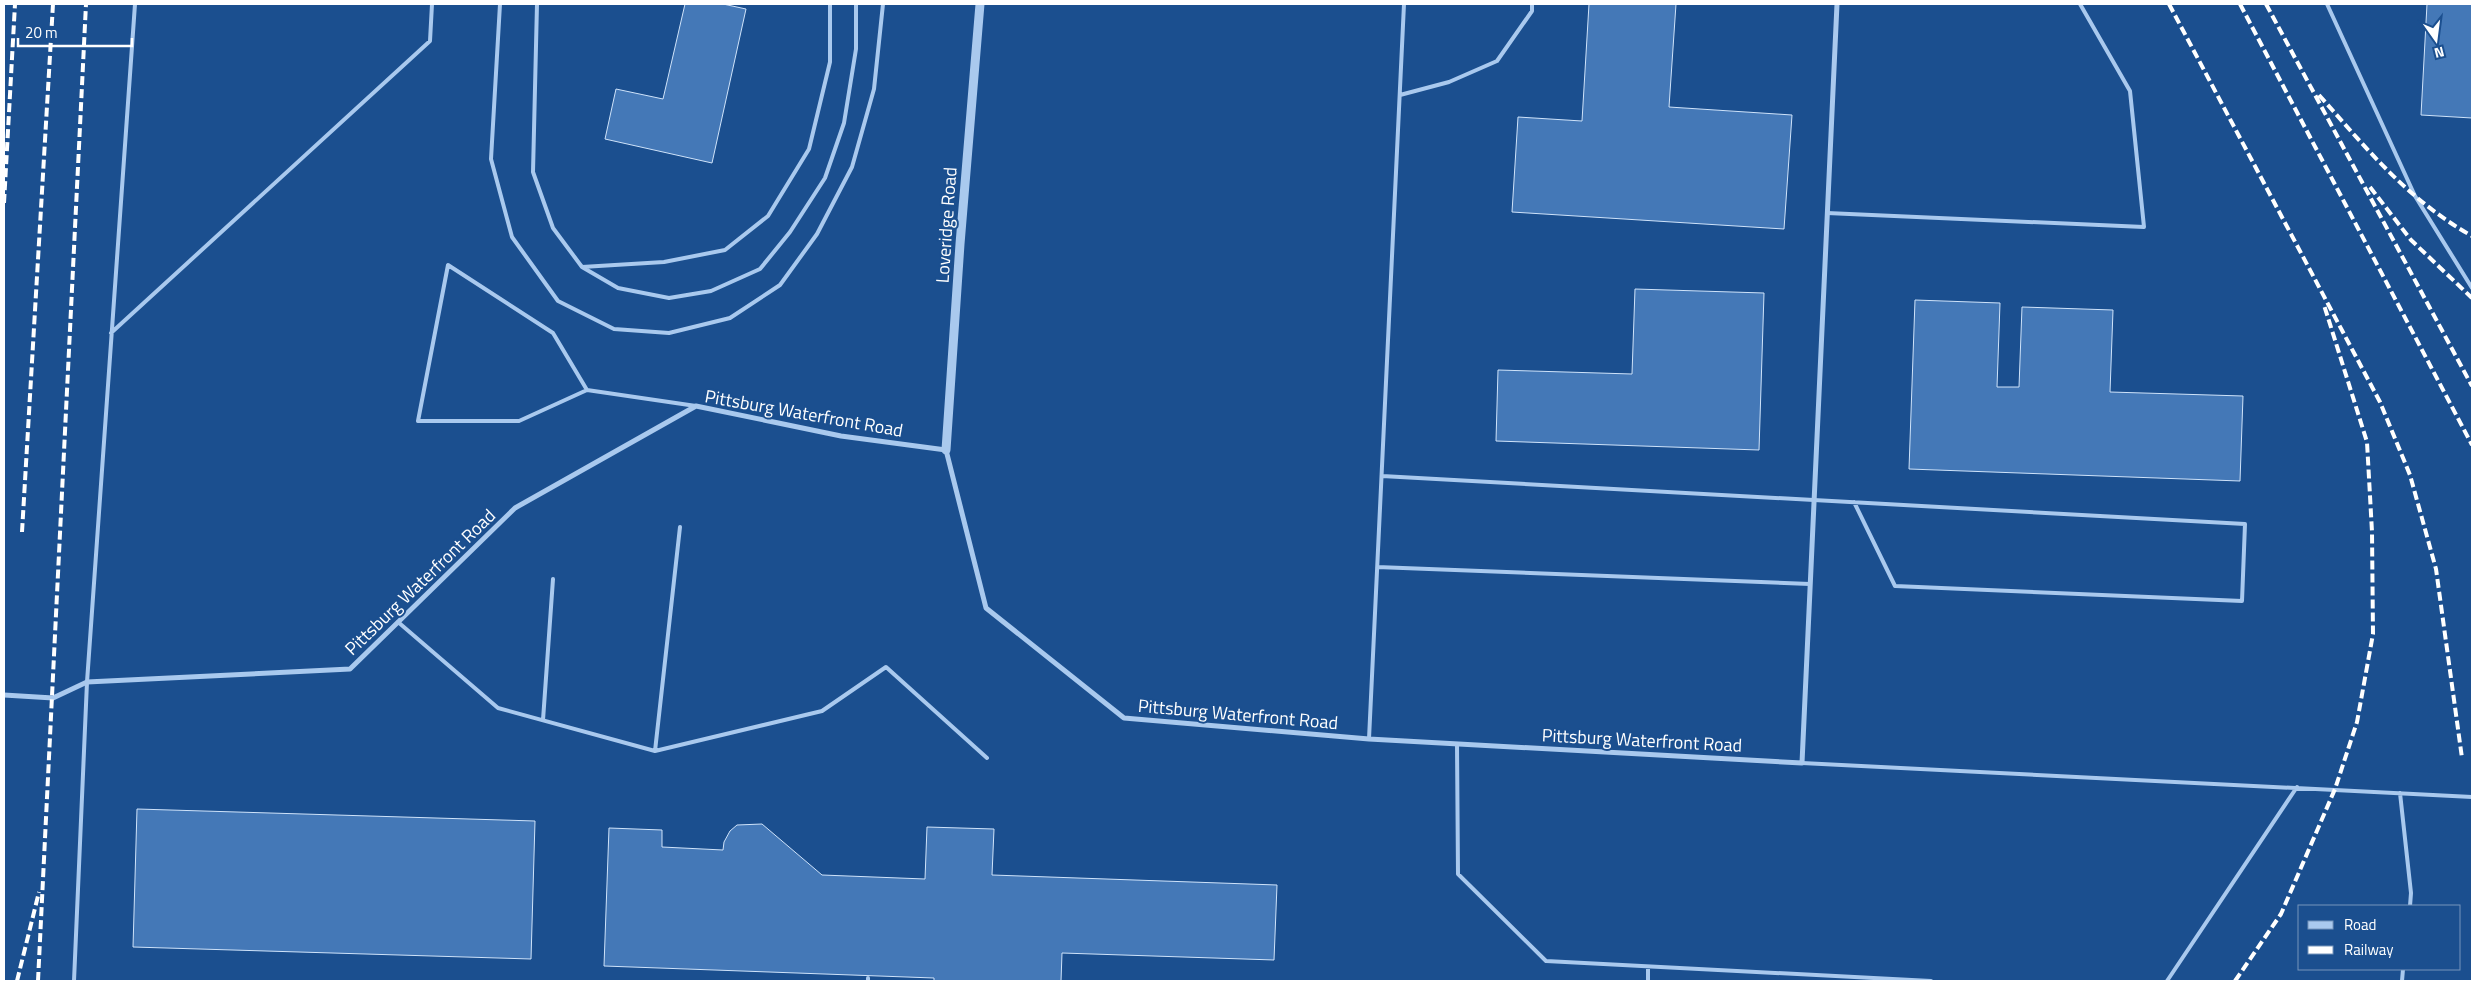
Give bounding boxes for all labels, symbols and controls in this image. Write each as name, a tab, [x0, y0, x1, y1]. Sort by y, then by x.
scale bar	[18, 15, 131, 47]
north arrow	[2411, 15, 2461, 65]
text: 20 m	[25, 21, 58, 44]
text: N	[2432, 42, 2447, 64]
street label: Loveridge Road	[928, 166, 964, 284]
street label: Pittsburg Waterfront Road	[703, 382, 905, 444]
street label: Pittsburg Waterfront Road	[338, 503, 502, 661]
street label: Pittsburg Waterfront Road	[1137, 692, 1339, 736]
street label: Pittsburg Waterfront Road	[1541, 721, 1743, 759]
legend	[2298, 905, 2461, 970]
text: Road	[2344, 913, 2376, 936]
text: Railway	[2344, 938, 2394, 961]

